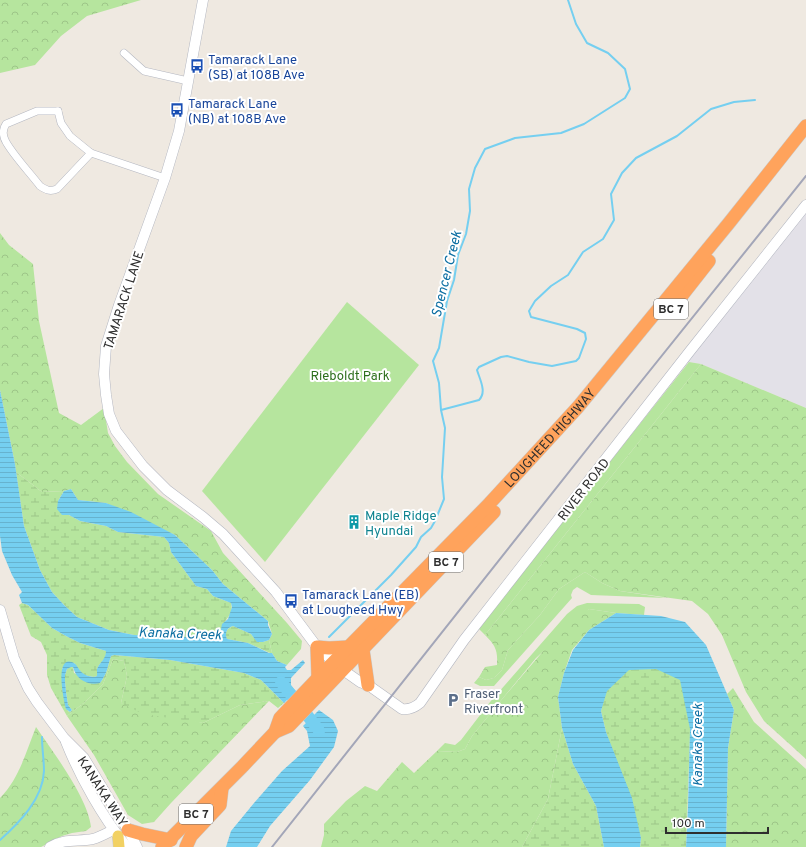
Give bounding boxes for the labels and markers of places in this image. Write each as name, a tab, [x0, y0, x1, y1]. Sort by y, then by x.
place label: Tamarack Lane (SB) at 108B Ave	[208, 53, 305, 84]
bus stop icon: Tamarack Lane (SB) at 108B Ave	[189, 58, 205, 74]
place label: Tamarack Lane (NB) at 108B Ave	[188, 97, 286, 128]
bus stop icon: Tamarack Lane (NB) at 108B Ave	[169, 102, 185, 118]
place label: Maple Ridge Hyundai	[365, 509, 436, 540]
building icon: Maple Ridge Hyundai	[346, 514, 362, 530]
place label: Tamarack Lane (EB) at Lougheed Hwy	[302, 588, 419, 619]
bus stop icon: Tamarack Lane (EB) at Lougheed Hwy	[283, 593, 299, 609]
place label: Fraser Riverfront	[464, 687, 523, 718]
parking icon: Fraser Riverfront	[445, 692, 461, 708]

